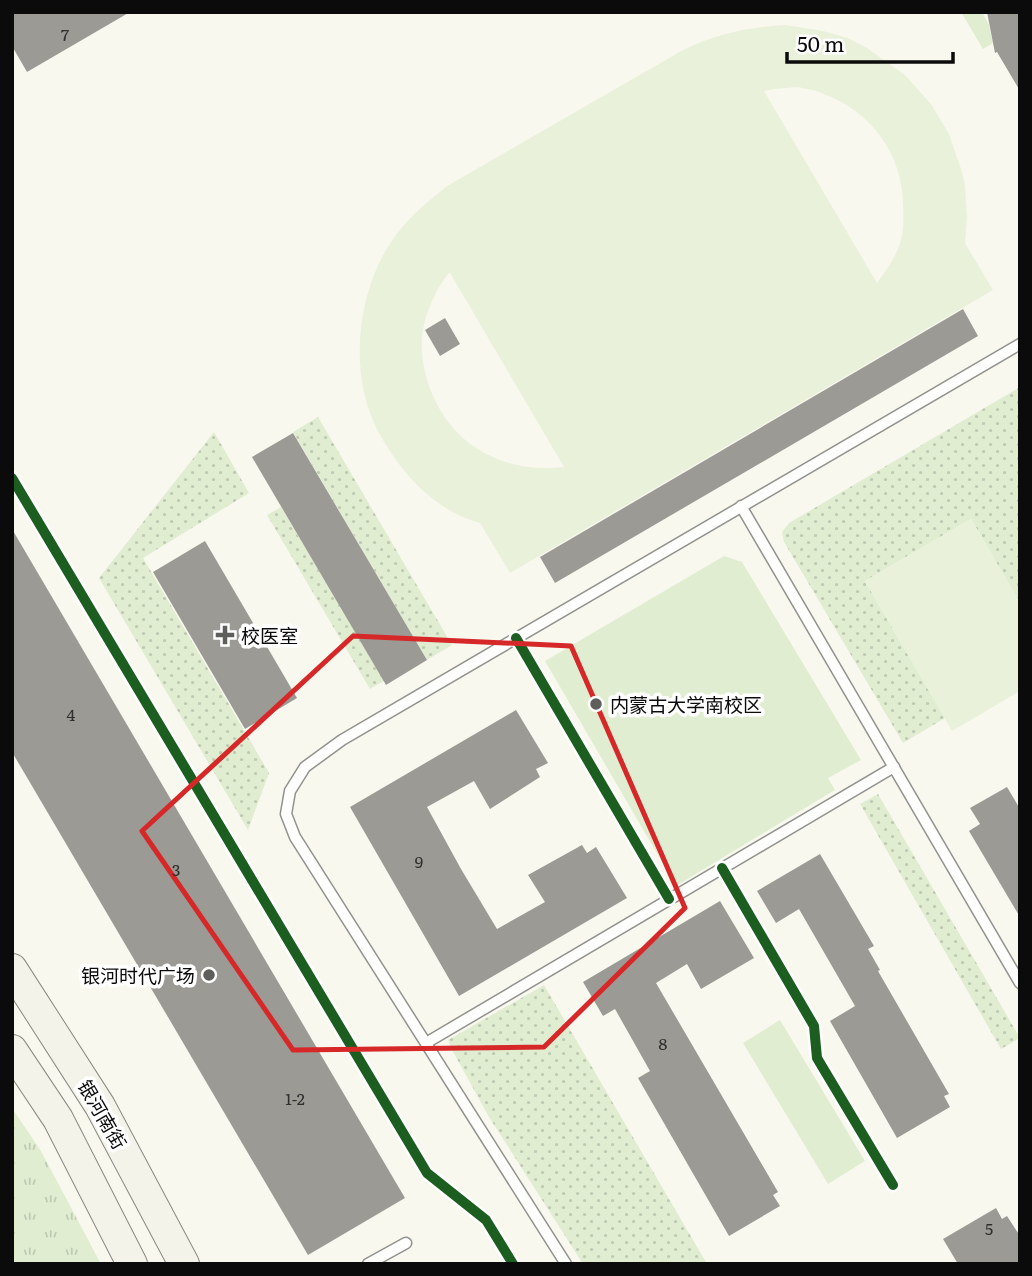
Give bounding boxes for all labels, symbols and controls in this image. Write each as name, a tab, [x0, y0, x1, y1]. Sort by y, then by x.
scale bar	[787, 21, 953, 65]
house number: 7	[61, 22, 69, 46]
text: 50 m	[797, 27, 844, 58]
place label: 校医室	[241, 621, 298, 649]
marker: 校医室	[215, 625, 235, 645]
place label: 内蒙古大学南校区	[610, 690, 762, 718]
marker: 内蒙古大学南校区	[588, 696, 604, 712]
house number: 4	[67, 702, 76, 726]
house number: 9	[415, 849, 423, 873]
house number: 3	[172, 857, 180, 881]
place label: 银河时代广场	[81, 961, 195, 989]
marker: 银河时代广场	[201, 967, 217, 983]
house number: 8	[659, 1031, 668, 1055]
street label: 银河南街	[72, 1074, 134, 1154]
house number: 1-2	[285, 1086, 305, 1110]
house number: 5	[985, 1216, 993, 1240]

